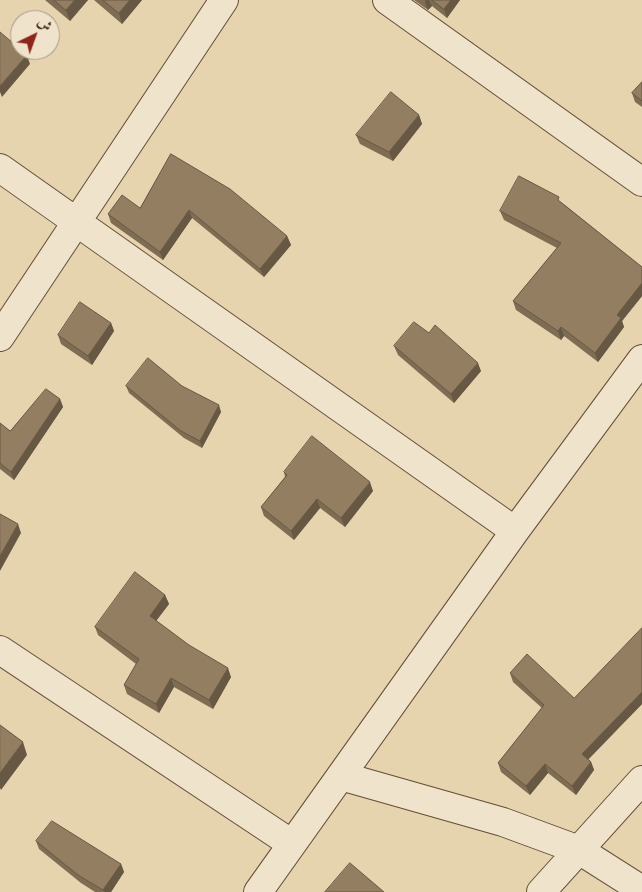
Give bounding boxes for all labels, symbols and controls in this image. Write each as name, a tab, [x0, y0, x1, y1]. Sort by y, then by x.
north arrow	[10, 10, 60, 60]
text: ش	[34, 13, 56, 35]

